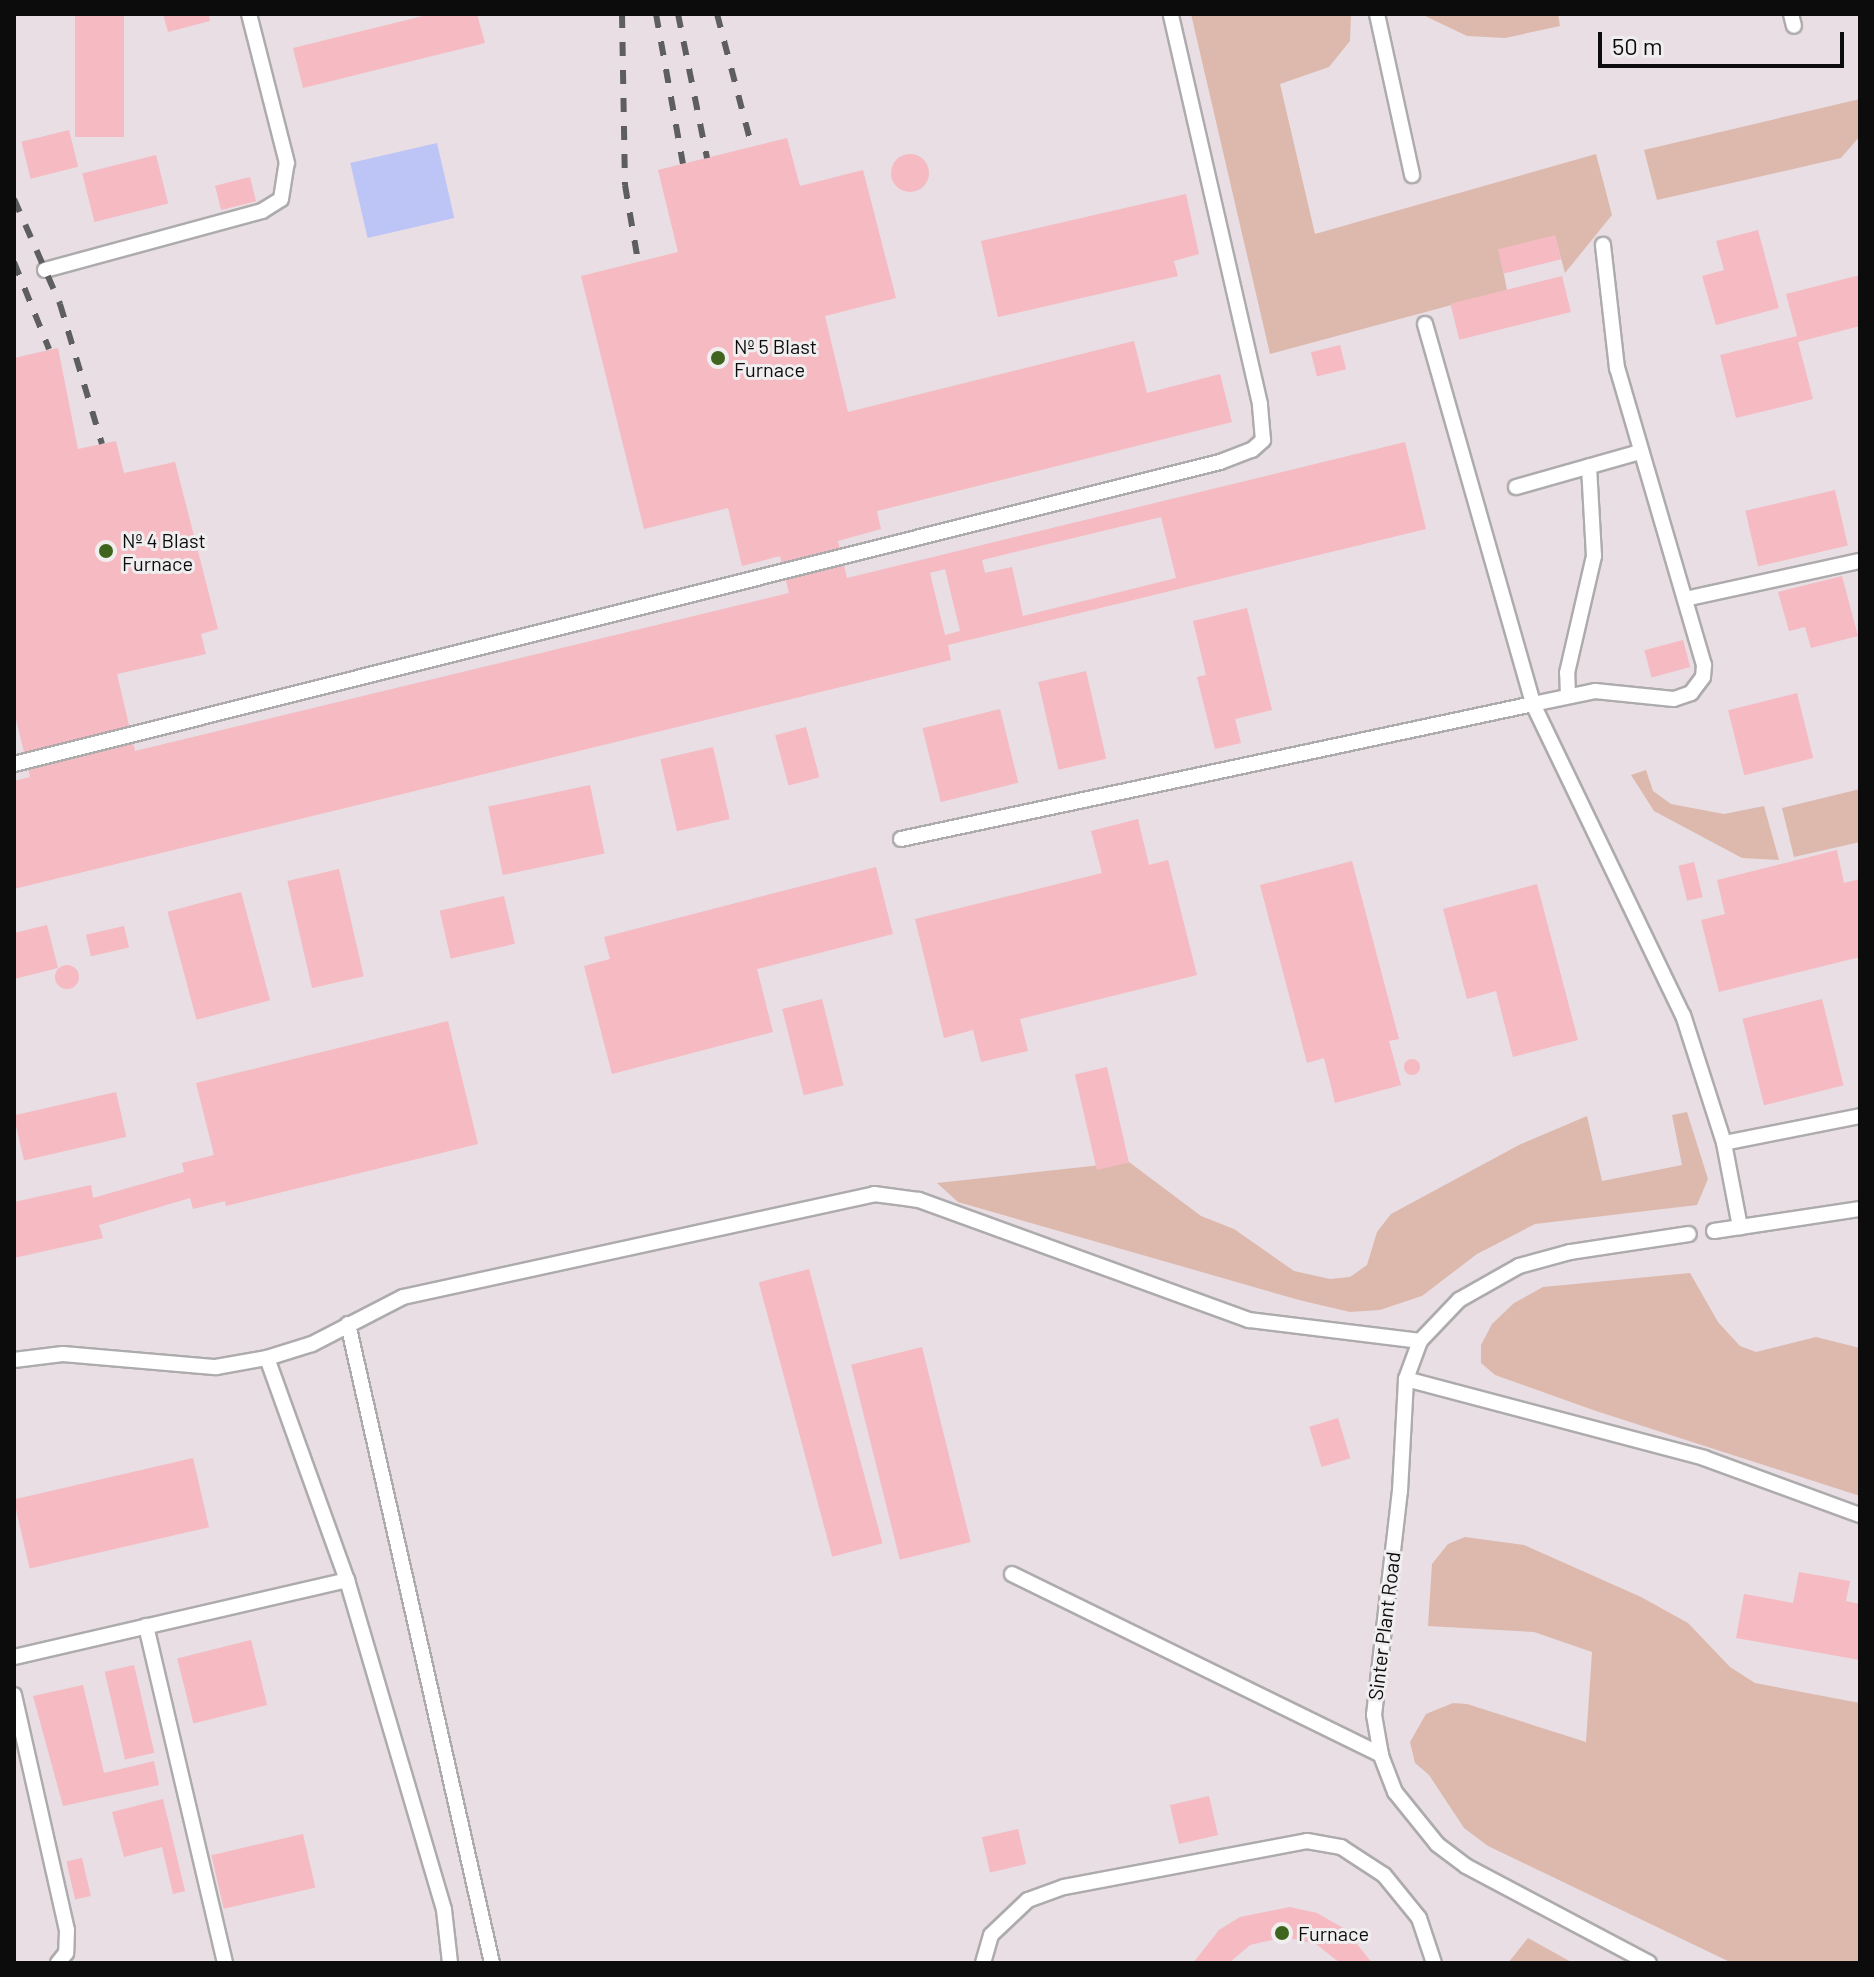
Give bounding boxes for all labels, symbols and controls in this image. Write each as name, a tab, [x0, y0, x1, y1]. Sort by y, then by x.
scale bar	[1602, 16, 1848, 66]
text: 50 m	[1612, 31, 1663, 60]
place label: Nº 5 Blast Furnace	[734, 334, 817, 381]
marker: Nº 5 Blast Furnace	[709, 349, 727, 367]
place label: Nº 4 Blast Furnace	[122, 528, 206, 575]
marker: Nº 4 Blast Furnace	[97, 542, 115, 560]
street label: Sinter Plant Road	[1363, 1550, 1405, 1702]
place label: Furnace	[1298, 1921, 1369, 1945]
marker: Furnace	[1273, 1924, 1291, 1942]

